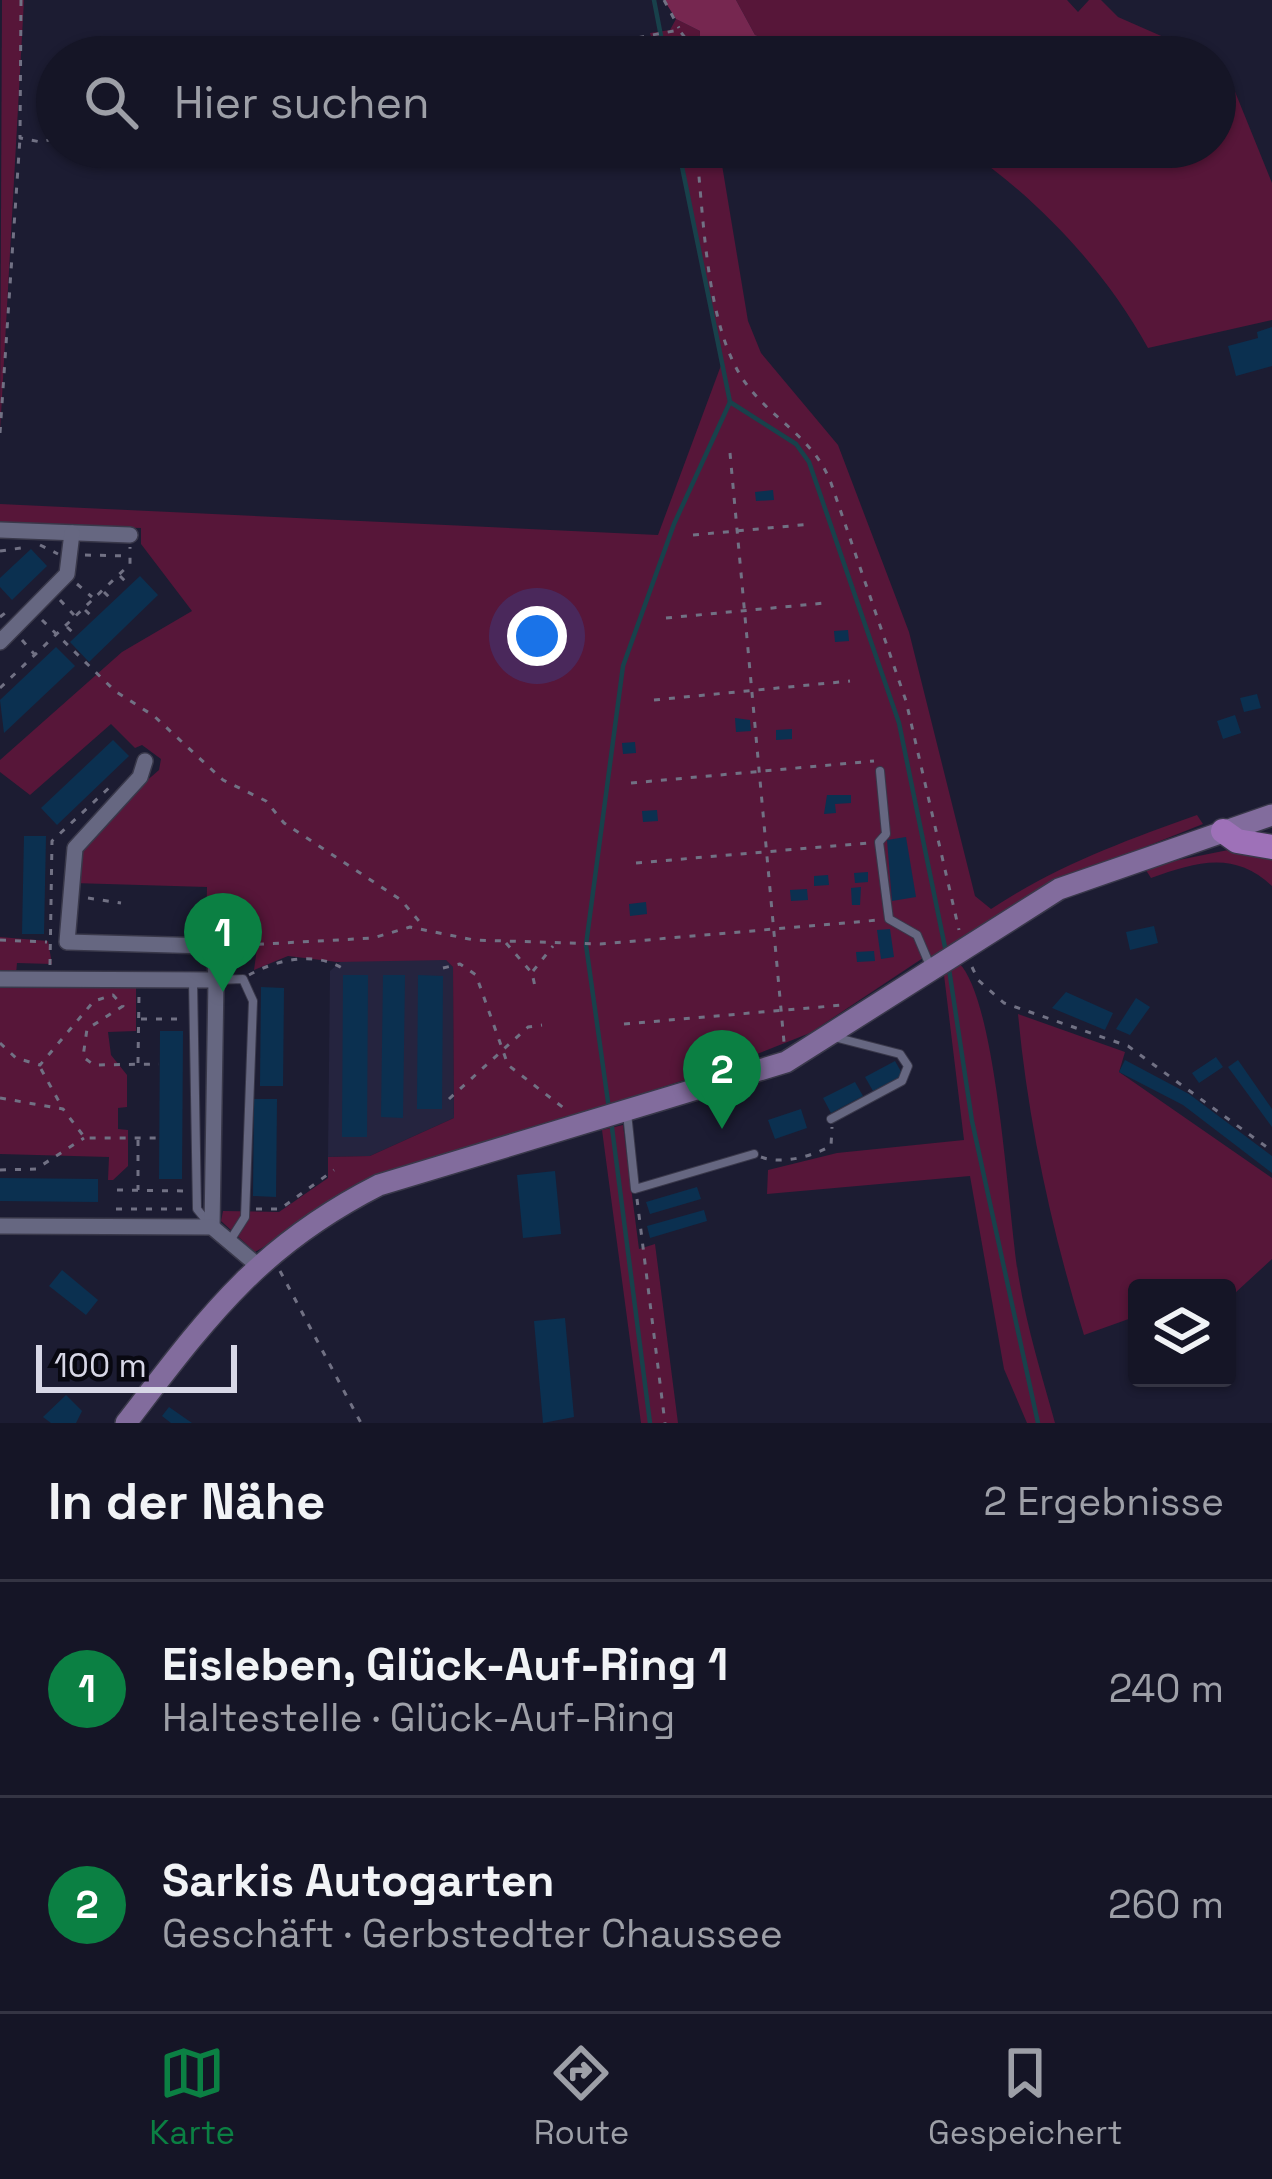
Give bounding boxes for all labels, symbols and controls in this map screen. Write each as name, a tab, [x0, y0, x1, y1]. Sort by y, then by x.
search box	[36, 36, 1236, 168]
icon: search	[78, 69, 144, 135]
text: Hier suchen	[174, 74, 430, 131]
your location	[507, 606, 567, 666]
pin: 1	[184, 893, 262, 992]
pin: 2	[683, 1030, 761, 1129]
map controls	[1128, 1279, 1236, 1387]
button: layers	[1128, 1279, 1236, 1387]
scale bar	[36, 1339, 237, 1392]
text: 100 m	[54, 1345, 147, 1387]
text: In der Nähe	[48, 1469, 325, 1534]
text: 2 Ergebnisse	[984, 1477, 1224, 1526]
text: Eisleben, Glück-Auf-Ring 1	[162, 1636, 728, 1693]
text: 1	[78, 1664, 96, 1713]
text: 240 m	[1109, 1664, 1224, 1713]
text: Haltestelle · Glück-Auf-Ring	[162, 1693, 675, 1742]
text: Sarkis Autogarten	[162, 1852, 554, 1909]
text: 2	[75, 1880, 99, 1929]
text: 260 m	[1108, 1880, 1224, 1929]
text: Geschäft · Gerbstedter Chaussee	[162, 1909, 783, 1958]
tab: Karte	[149, 2040, 235, 2154]
tab: Route	[534, 2040, 629, 2154]
tab: Gespeichert	[928, 2040, 1123, 2154]

